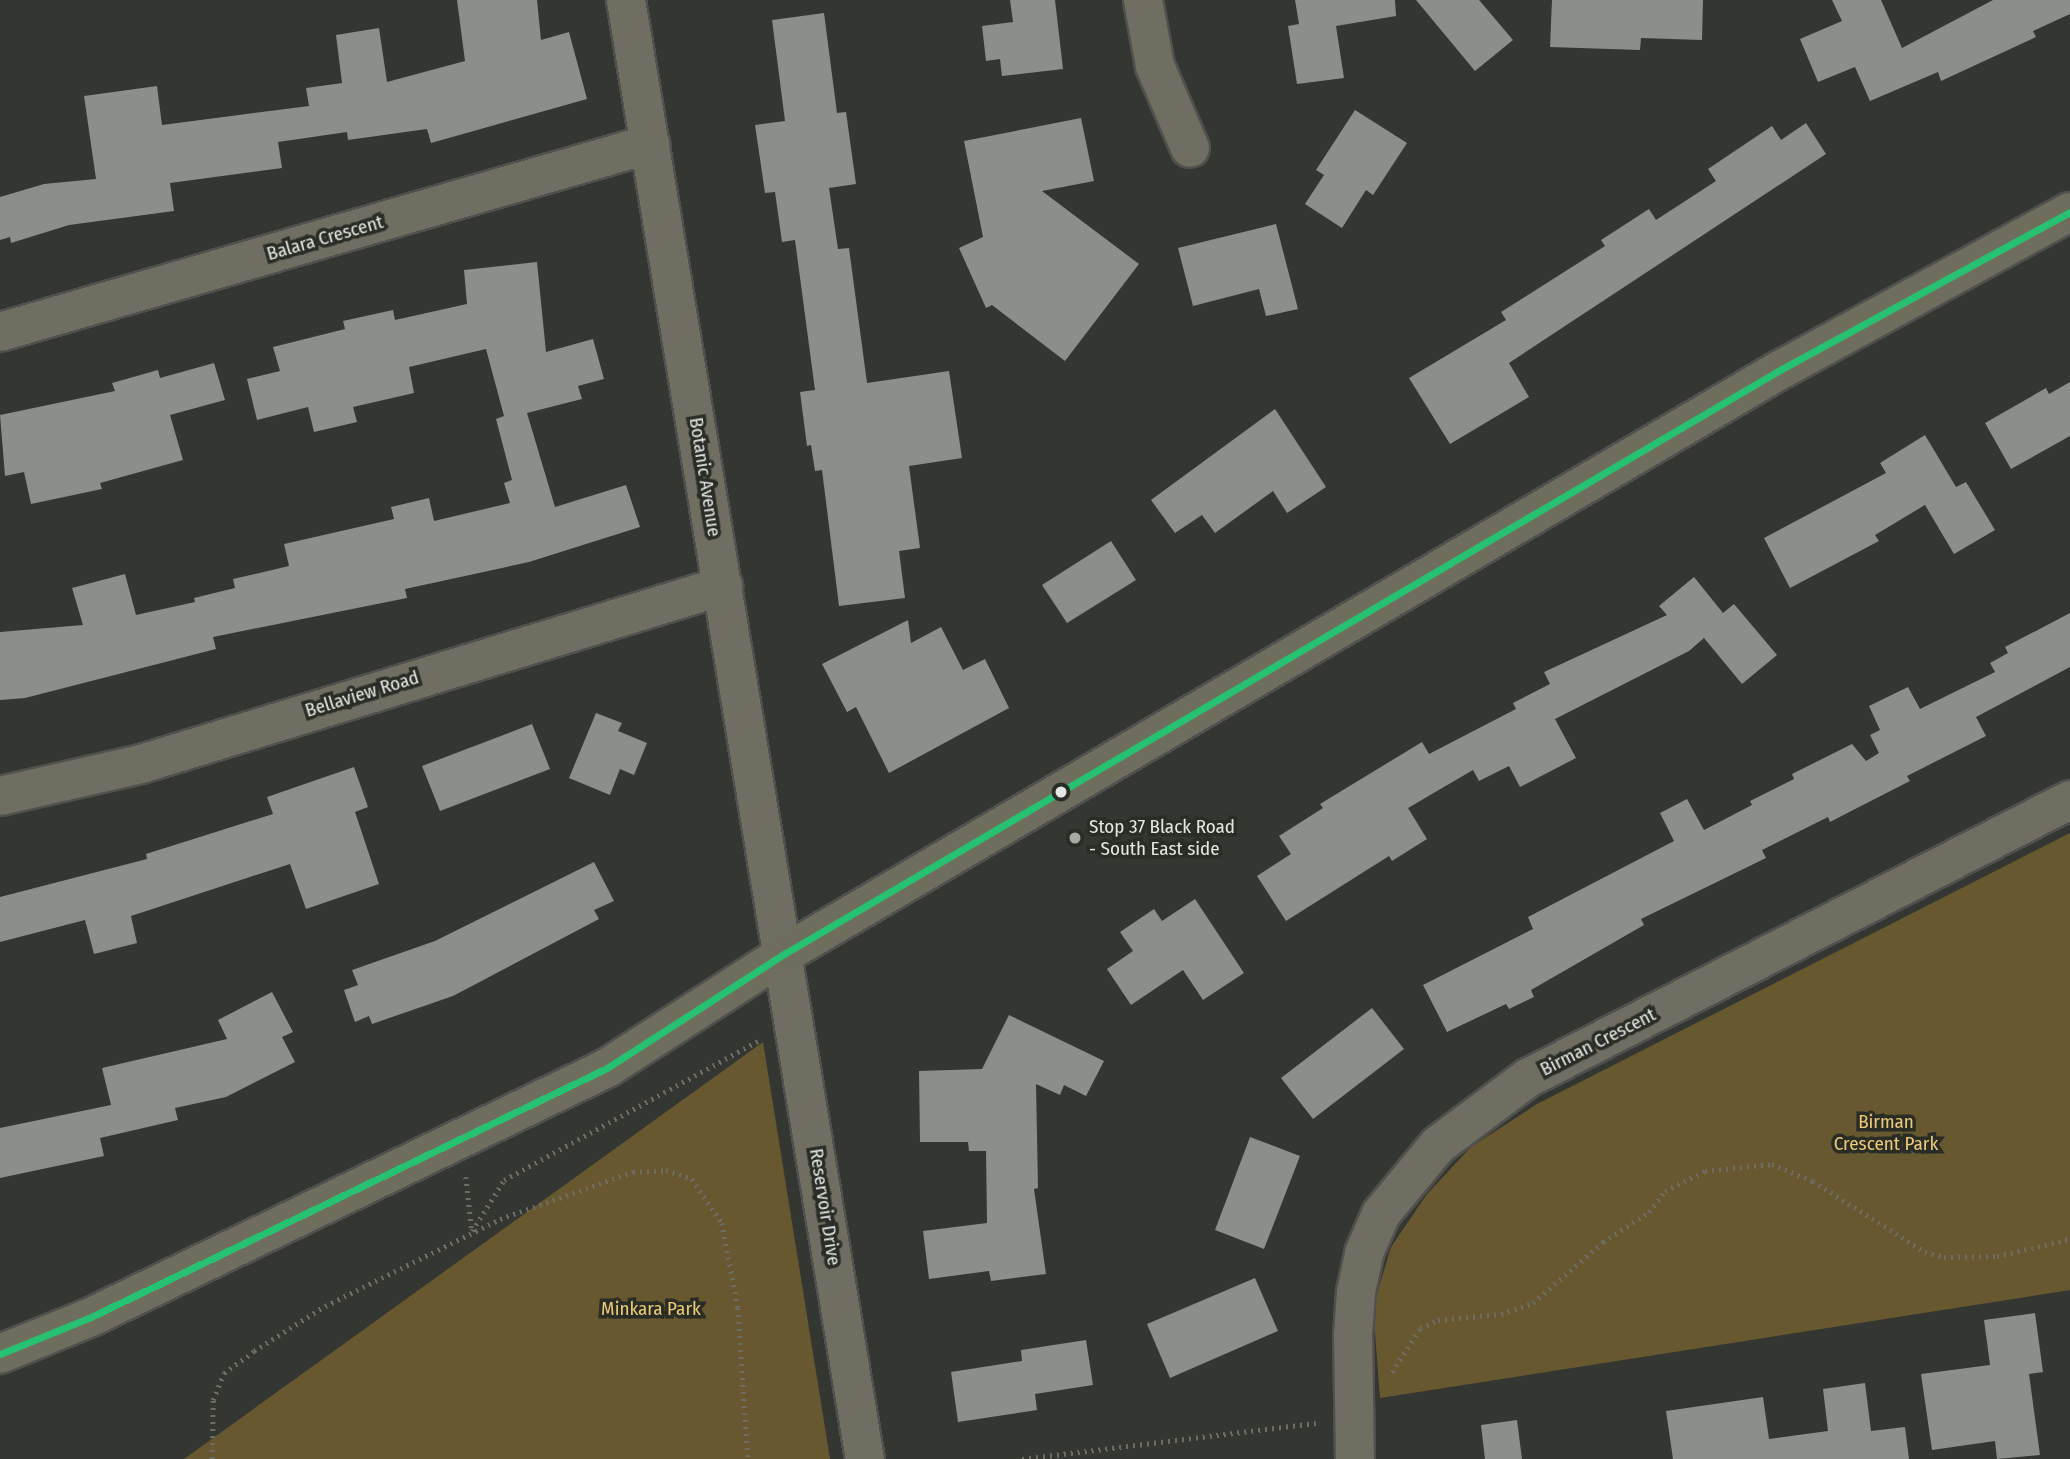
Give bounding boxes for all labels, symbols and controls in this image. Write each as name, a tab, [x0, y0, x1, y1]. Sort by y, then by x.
street label: Balara Crescent	[264, 211, 386, 265]
street label: Botanic Avenue	[684, 416, 726, 538]
street label: Bellaview Road	[302, 666, 422, 722]
unlabelled marker	[1054, 785, 1068, 799]
place label: Stop 37 Black Road - South East side	[1089, 816, 1235, 860]
marker: Stop 37 Black Road - South East side	[1067, 830, 1083, 846]
street label: Birman Crescent	[1536, 1003, 1660, 1081]
park label: Birman Crescent Park	[1834, 1111, 1938, 1155]
street label: Reservoir Drive	[805, 1147, 845, 1267]
park label: Minkara Park	[601, 1298, 701, 1320]

